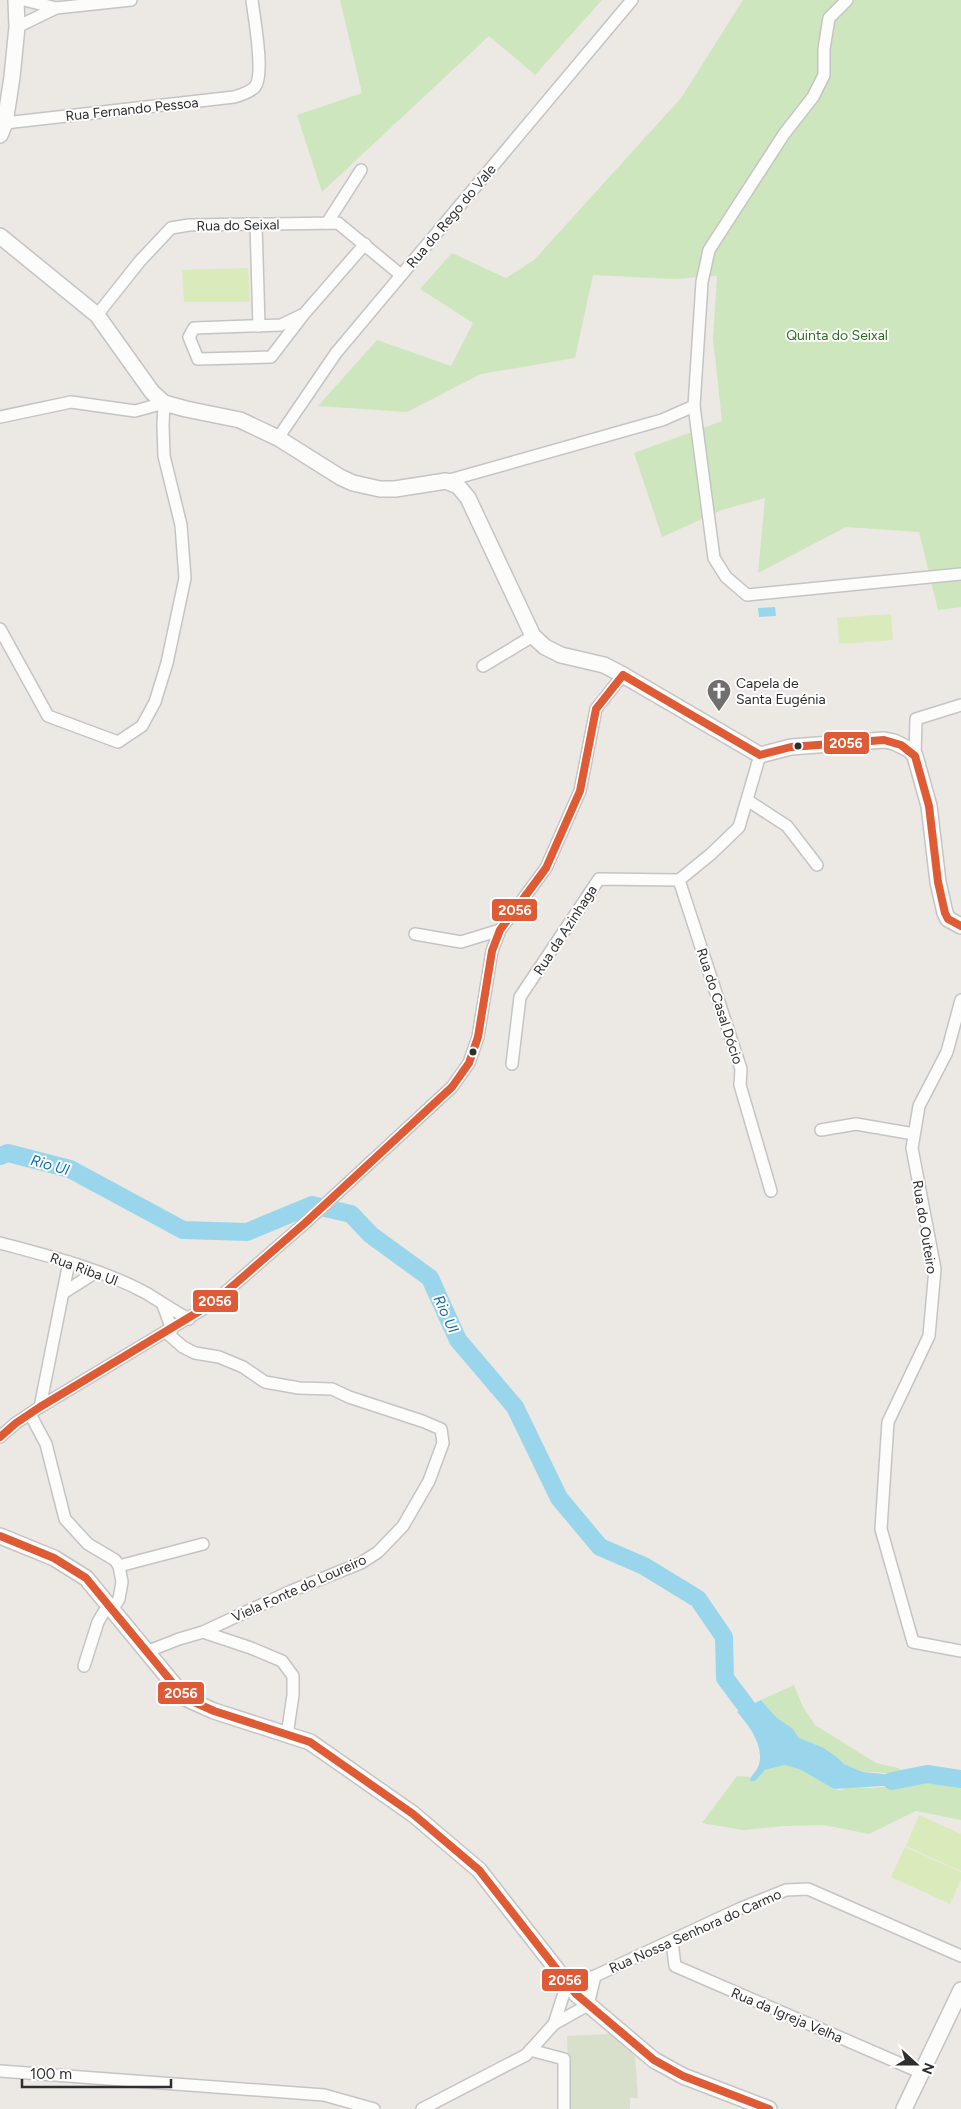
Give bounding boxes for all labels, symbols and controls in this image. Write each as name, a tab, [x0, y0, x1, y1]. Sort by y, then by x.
street label: Rua Fernando Pessoa	[65, 94, 199, 125]
street label: Rua do Rego do Vale	[403, 161, 500, 272]
street label: Rua do Seixal	[196, 216, 280, 235]
park label: Quinta do Seixal	[786, 327, 888, 344]
place label: Capela de Santa Eugénia	[736, 675, 826, 708]
church icon: Capela de Santa Eugénia	[706, 678, 732, 712]
line badge: 2056	[823, 731, 870, 755]
text: 2056	[829, 735, 863, 752]
unlabelled marker	[793, 741, 803, 751]
street label: Rua da Azinhaga	[530, 882, 601, 978]
line badge: 2056	[491, 898, 538, 922]
text: 2056	[498, 902, 532, 919]
street label: Rua do Casal Dócio	[693, 946, 746, 1066]
unlabelled marker	[468, 1047, 478, 1057]
water label: Rio Ul	[29, 1151, 72, 1179]
street label: Rua do Outeiro	[909, 1179, 940, 1275]
street label: Rua Riba Ul	[48, 1249, 120, 1290]
line badge: 2056	[192, 1289, 239, 1313]
water label: Rio Ul	[430, 1292, 463, 1336]
text: 2056	[198, 1293, 232, 1310]
street label: Viela Fonte do Loureiro	[229, 1551, 369, 1626]
line badge: 2056	[157, 1681, 205, 1705]
text: 2056	[164, 1685, 198, 1702]
street label: Rua Nossa Senhora do Carmo	[606, 1886, 784, 1977]
line badge: 2056	[541, 1968, 589, 1992]
text: 2056	[548, 1972, 582, 1989]
street label: Rua da Igreja Velha	[728, 1984, 845, 2047]
north arrow	[891, 2039, 941, 2089]
scale bar	[22, 2056, 171, 2088]
text: N	[918, 2060, 938, 2077]
text: 100 m	[30, 2065, 72, 2083]

